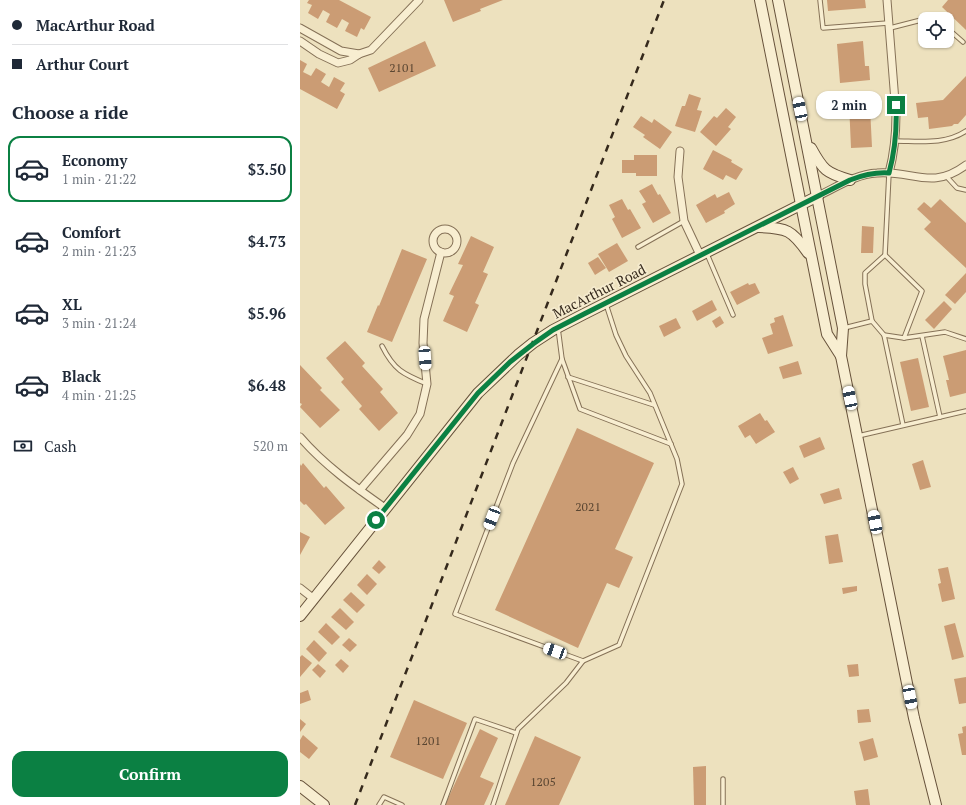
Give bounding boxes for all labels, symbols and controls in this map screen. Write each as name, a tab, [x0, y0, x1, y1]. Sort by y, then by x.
map controls	[918, 12, 954, 48]
button: locate	[918, 12, 954, 48]
text: MacArthur Road	[36, 15, 155, 35]
text: Arthur Court	[36, 54, 129, 74]
house number: 2101	[389, 60, 415, 75]
callout: 2 min	[816, 91, 882, 119]
car	[792, 96, 808, 122]
text: 2 min	[831, 96, 867, 114]
route end	[887, 96, 905, 114]
text: Choose a ride	[12, 100, 128, 124]
text: Economy	[62, 150, 127, 170]
icon: car	[14, 151, 50, 187]
text: $3.50	[248, 159, 286, 179]
text: 1 min · 21:22	[62, 170, 136, 188]
text: Comfort	[62, 222, 121, 242]
icon: car	[14, 223, 50, 259]
text: $4.73	[248, 231, 286, 251]
text: 2 min · 21:23	[62, 242, 136, 260]
street label: MacArthur Road	[549, 259, 649, 323]
text: XL	[62, 294, 82, 314]
icon: car	[14, 295, 50, 331]
text: $5.96	[248, 303, 286, 323]
text: 3 min · 21:24	[62, 314, 136, 332]
car	[418, 346, 432, 370]
text: Black	[62, 366, 101, 386]
icon: car	[14, 367, 50, 403]
text: $6.48	[248, 375, 286, 395]
car	[842, 385, 858, 411]
text: 4 min · 21:25	[62, 386, 136, 404]
icon: cash	[12, 435, 34, 457]
text: Cash	[44, 436, 77, 456]
text: 520 m	[253, 437, 288, 455]
house number: 2021	[575, 499, 601, 514]
car	[482, 505, 502, 531]
car	[867, 509, 883, 535]
route start	[367, 511, 385, 529]
car	[542, 641, 568, 661]
car	[902, 684, 918, 710]
house number: 1201	[415, 733, 441, 748]
button: Confirm	[12, 751, 288, 797]
house number: 1205	[530, 774, 556, 789]

